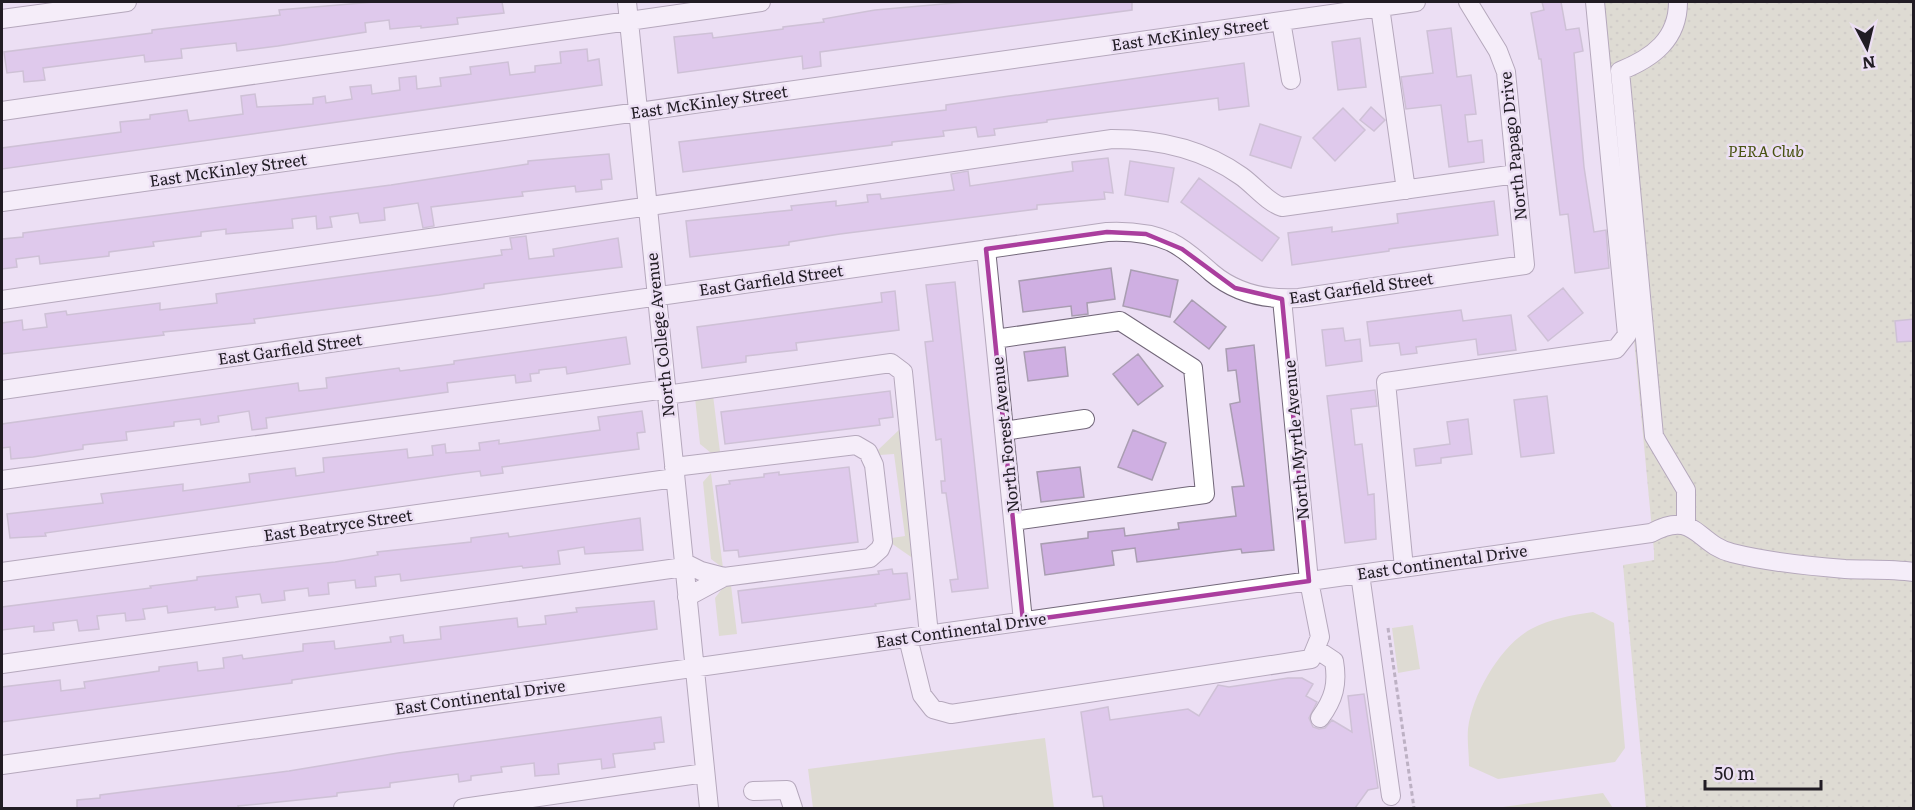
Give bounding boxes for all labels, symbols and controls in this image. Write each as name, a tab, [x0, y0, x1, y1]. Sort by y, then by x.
street label: East McKinley Street	[1110, 10, 1271, 56]
north arrow	[1837, 18, 1897, 78]
text: N	[1861, 51, 1877, 77]
street label: North Papago Drive	[1492, 71, 1532, 222]
street label: East McKinley Street	[629, 78, 790, 124]
park label: PERA Club	[1728, 138, 1804, 162]
street label: East McKinley Street	[148, 146, 309, 192]
street label: North College Avenue	[638, 252, 680, 418]
street label: East Garfield Street	[697, 257, 845, 301]
street label: East Garfield Street	[1287, 265, 1435, 309]
street label: East Garfield Street	[216, 326, 364, 370]
street label: North Forest Avenue	[984, 356, 1024, 514]
street label: North Myrtle Avenue	[1276, 359, 1314, 521]
street label: East Beatryce Street	[262, 502, 414, 546]
street label: East Continental Drive	[1355, 537, 1529, 585]
street label: East Continental Drive	[874, 605, 1048, 653]
street label: East Continental Drive	[393, 672, 567, 720]
scale bar	[1705, 753, 1820, 791]
text: 50 m	[1714, 759, 1755, 786]

